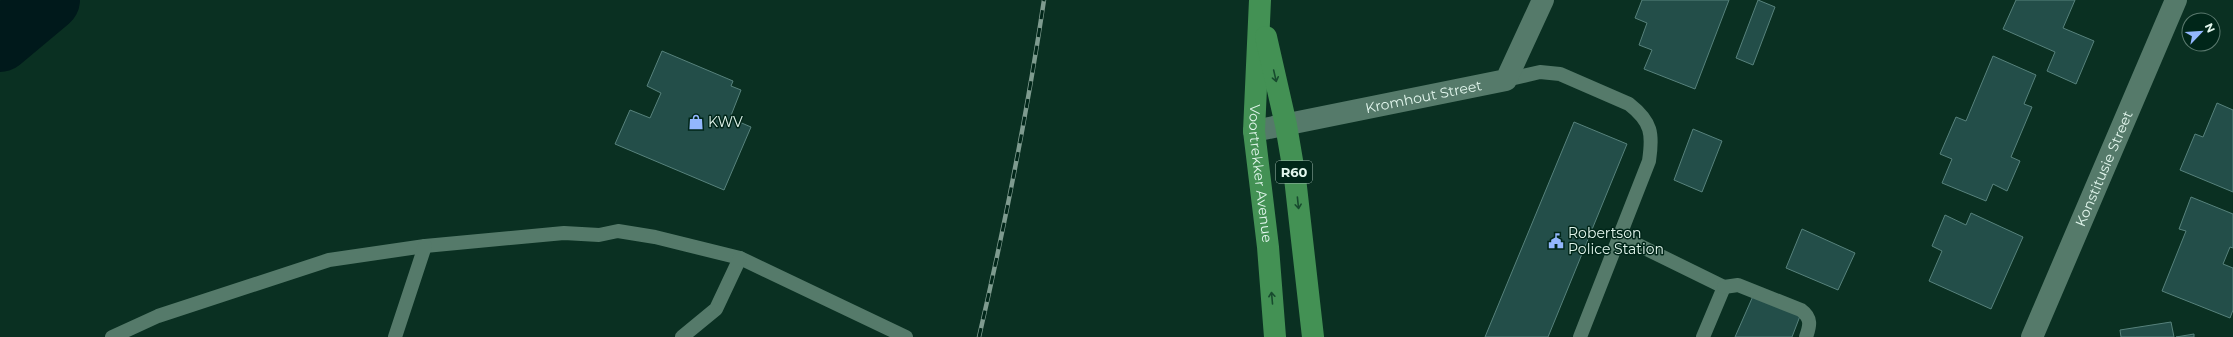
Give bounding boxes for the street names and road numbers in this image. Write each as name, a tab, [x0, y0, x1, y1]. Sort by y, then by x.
street label: Kromhout Street	[1364, 76, 1484, 117]
street label: Voortrekker Avenue	[1245, 104, 1276, 244]
street label: Konstitusie Street	[2071, 108, 2137, 229]
road number: R60	[1276, 161, 1312, 183]

